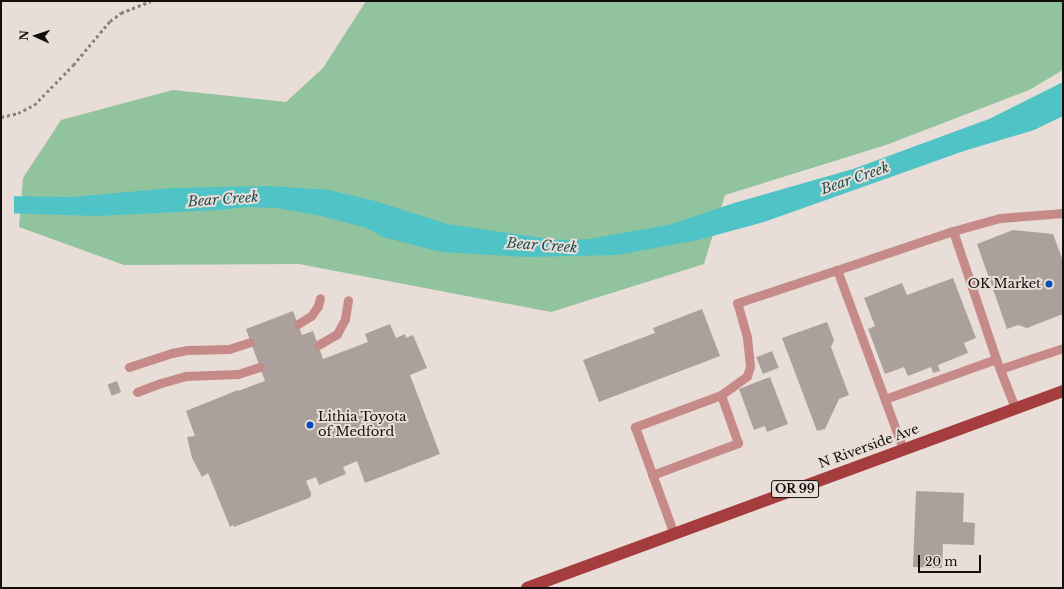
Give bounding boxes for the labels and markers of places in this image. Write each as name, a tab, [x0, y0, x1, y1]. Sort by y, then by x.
place label: OK Market	[968, 276, 1041, 292]
marker: OK Market	[1044, 279, 1054, 289]
place label: Lithia Toyota of Medford	[318, 410, 407, 441]
marker: Lithia Toyota of Medford	[305, 420, 315, 430]

